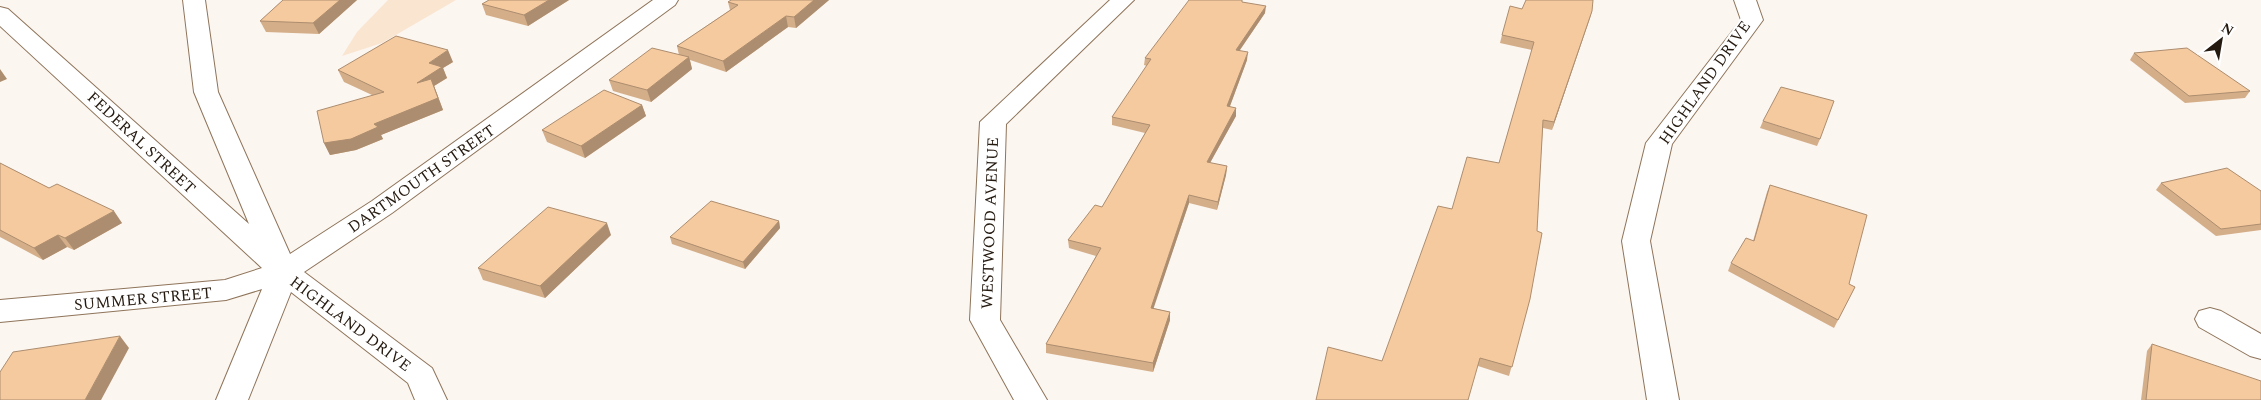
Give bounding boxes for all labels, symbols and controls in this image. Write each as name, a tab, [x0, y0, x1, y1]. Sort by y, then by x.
north arrow	[2196, 15, 2246, 65]
street label: HIGHLAND DRIVE	[1653, 16, 1757, 150]
text: N	[2217, 17, 2238, 41]
street label: FEDERAL STREET	[81, 86, 201, 200]
street label: DARTMOUTH STREET	[343, 119, 500, 239]
street label: WESTWOOD AVENUE	[975, 137, 1005, 309]
street label: HIGHLAND DRIVE	[285, 270, 416, 378]
street label: SUMMER STREET	[73, 281, 213, 317]

